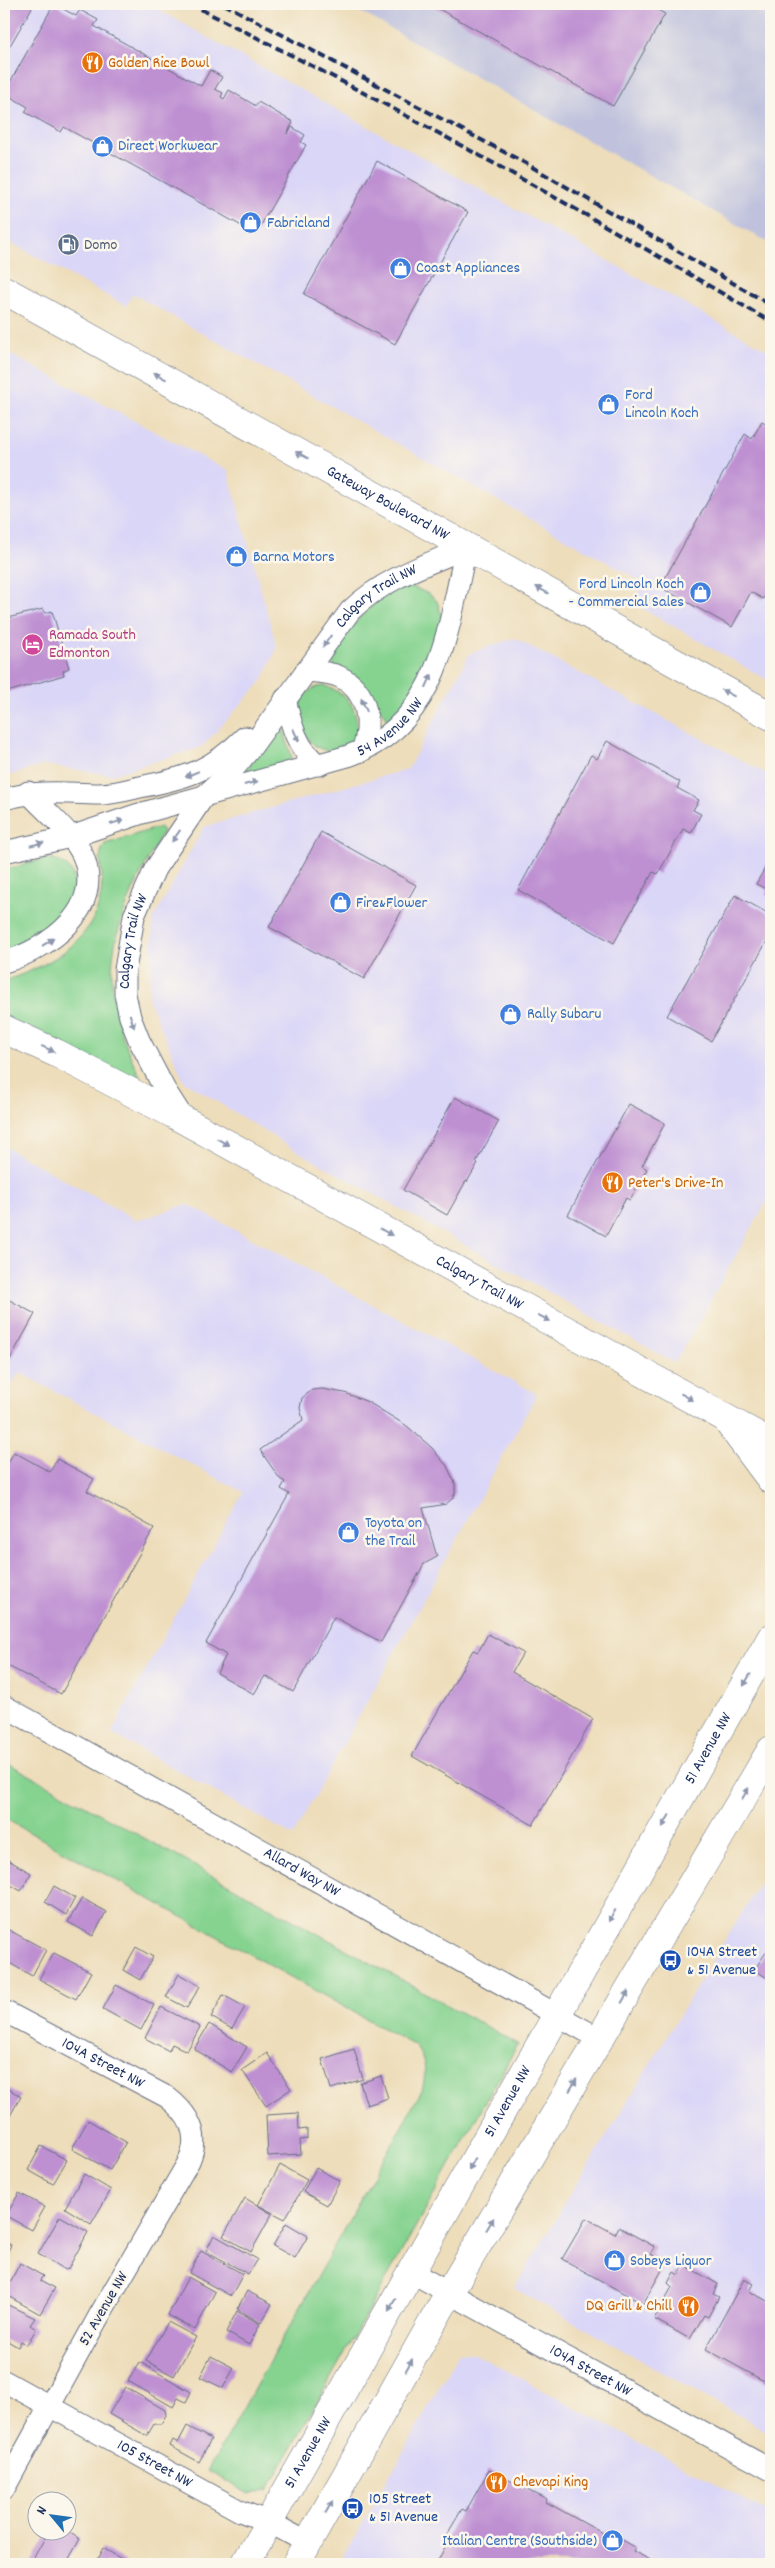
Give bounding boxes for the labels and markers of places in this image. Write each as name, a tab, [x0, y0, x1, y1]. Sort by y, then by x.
restaurant icon: Golden Rice Bowl	[80, 51, 104, 75]
place label: Golden Rice Bowl	[108, 52, 209, 75]
shop icon: Direct Workwear	[90, 134, 114, 158]
place label: Direct Workwear	[118, 135, 218, 158]
shop icon: Fabricland	[239, 211, 263, 235]
place label: Fabricland	[267, 212, 330, 235]
fuel station icon: Domo	[56, 233, 80, 257]
place label: Domo	[84, 234, 118, 257]
shop icon: Coast Appliances	[388, 256, 412, 280]
place label: Coast Appliances	[416, 257, 520, 280]
place label: Ford Lincoln Koch	[625, 384, 699, 425]
shop icon: Ford Lincoln Koch	[597, 392, 621, 416]
shop icon: Barna Motors	[225, 545, 249, 569]
place label: Barna Motors	[253, 546, 335, 569]
place label: Ford Lincoln Koch - Commercial Sales	[568, 573, 684, 614]
shop icon: Ford Lincoln Koch - Commercial Sales	[688, 581, 712, 605]
place label: Ramada South Edmonton	[49, 624, 136, 665]
hotel icon: Ramada South Edmonton	[21, 632, 45, 656]
shop icon: Fire&Flower	[328, 891, 352, 915]
place label: Fire&Flower	[356, 892, 427, 915]
shop icon: Rally Subaru	[499, 1002, 523, 1026]
place label: Rally Subaru	[527, 1003, 601, 1026]
restaurant icon: Peter's Drive-In	[600, 1171, 624, 1195]
place label: Peter's Drive-In	[628, 1172, 723, 1195]
place label: Toyota on the Trail	[365, 1512, 422, 1553]
shop icon: Toyota on the Trail	[337, 1520, 361, 1544]
place label: 104A Street & 51 Avenue	[687, 1941, 757, 1982]
bus stop icon: 104A Street & 51 Avenue	[659, 1949, 683, 1973]
shop icon: Sobeys Liquor	[602, 2249, 626, 2273]
place label: Sobeys Liquor	[630, 2250, 712, 2273]
restaurant icon: DQ Grill & Chill	[676, 2294, 700, 2318]
place label: DQ Grill & Chill	[586, 2295, 672, 2318]
restaurant icon: Chevapi King	[485, 2470, 509, 2494]
place label: Chevapi King	[513, 2471, 588, 2494]
place label: 105 Street & 51 Avenue	[369, 2488, 438, 2529]
bus stop icon: 105 Street & 51 Avenue	[341, 2496, 365, 2520]
shop icon: Italian Centre (Southside)	[601, 2529, 625, 2553]
place label: Italian Centre (Southside)	[442, 2530, 597, 2553]

